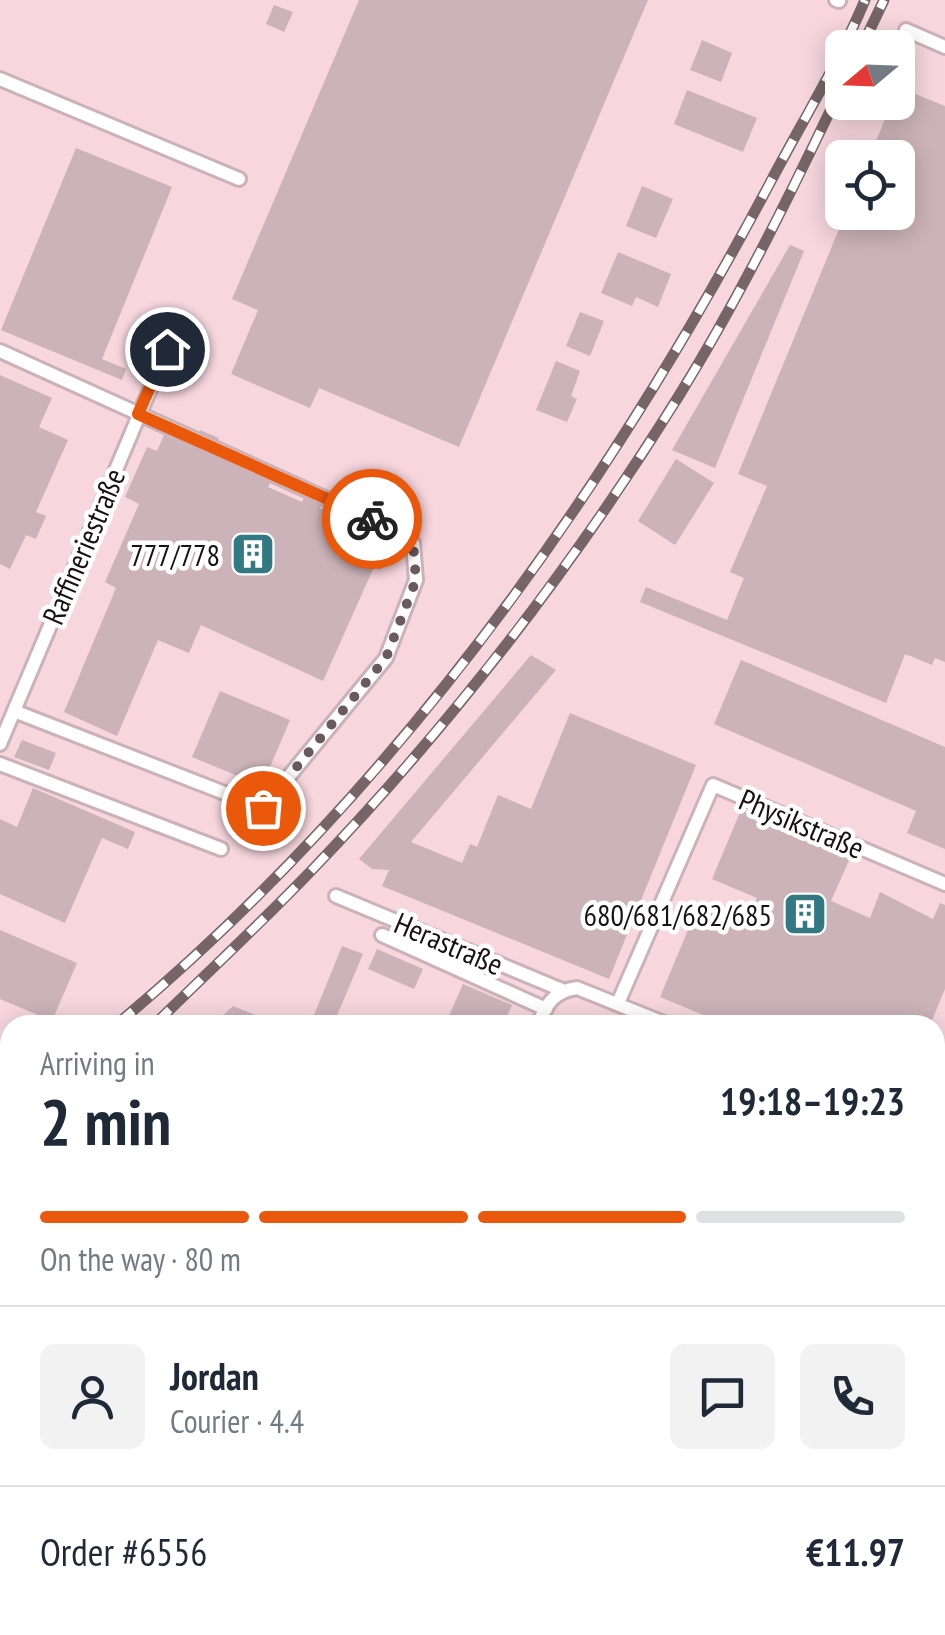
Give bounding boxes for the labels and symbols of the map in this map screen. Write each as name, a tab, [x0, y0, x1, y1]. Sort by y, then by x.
north arrow	[825, 30, 915, 120]
pin	[125, 307, 210, 392]
street label: Raffineriestraße	[33, 462, 133, 630]
courier	[322, 469, 422, 569]
building icon: 777/778	[230, 531, 276, 577]
place label: 777/778	[130, 535, 220, 574]
pin	[221, 766, 306, 851]
street label: Physikstraße	[734, 779, 870, 867]
building icon: 680/681/682/685	[782, 891, 828, 937]
place label: 680/681/682/685	[583, 895, 772, 934]
street label: Herastraße	[389, 903, 509, 983]

